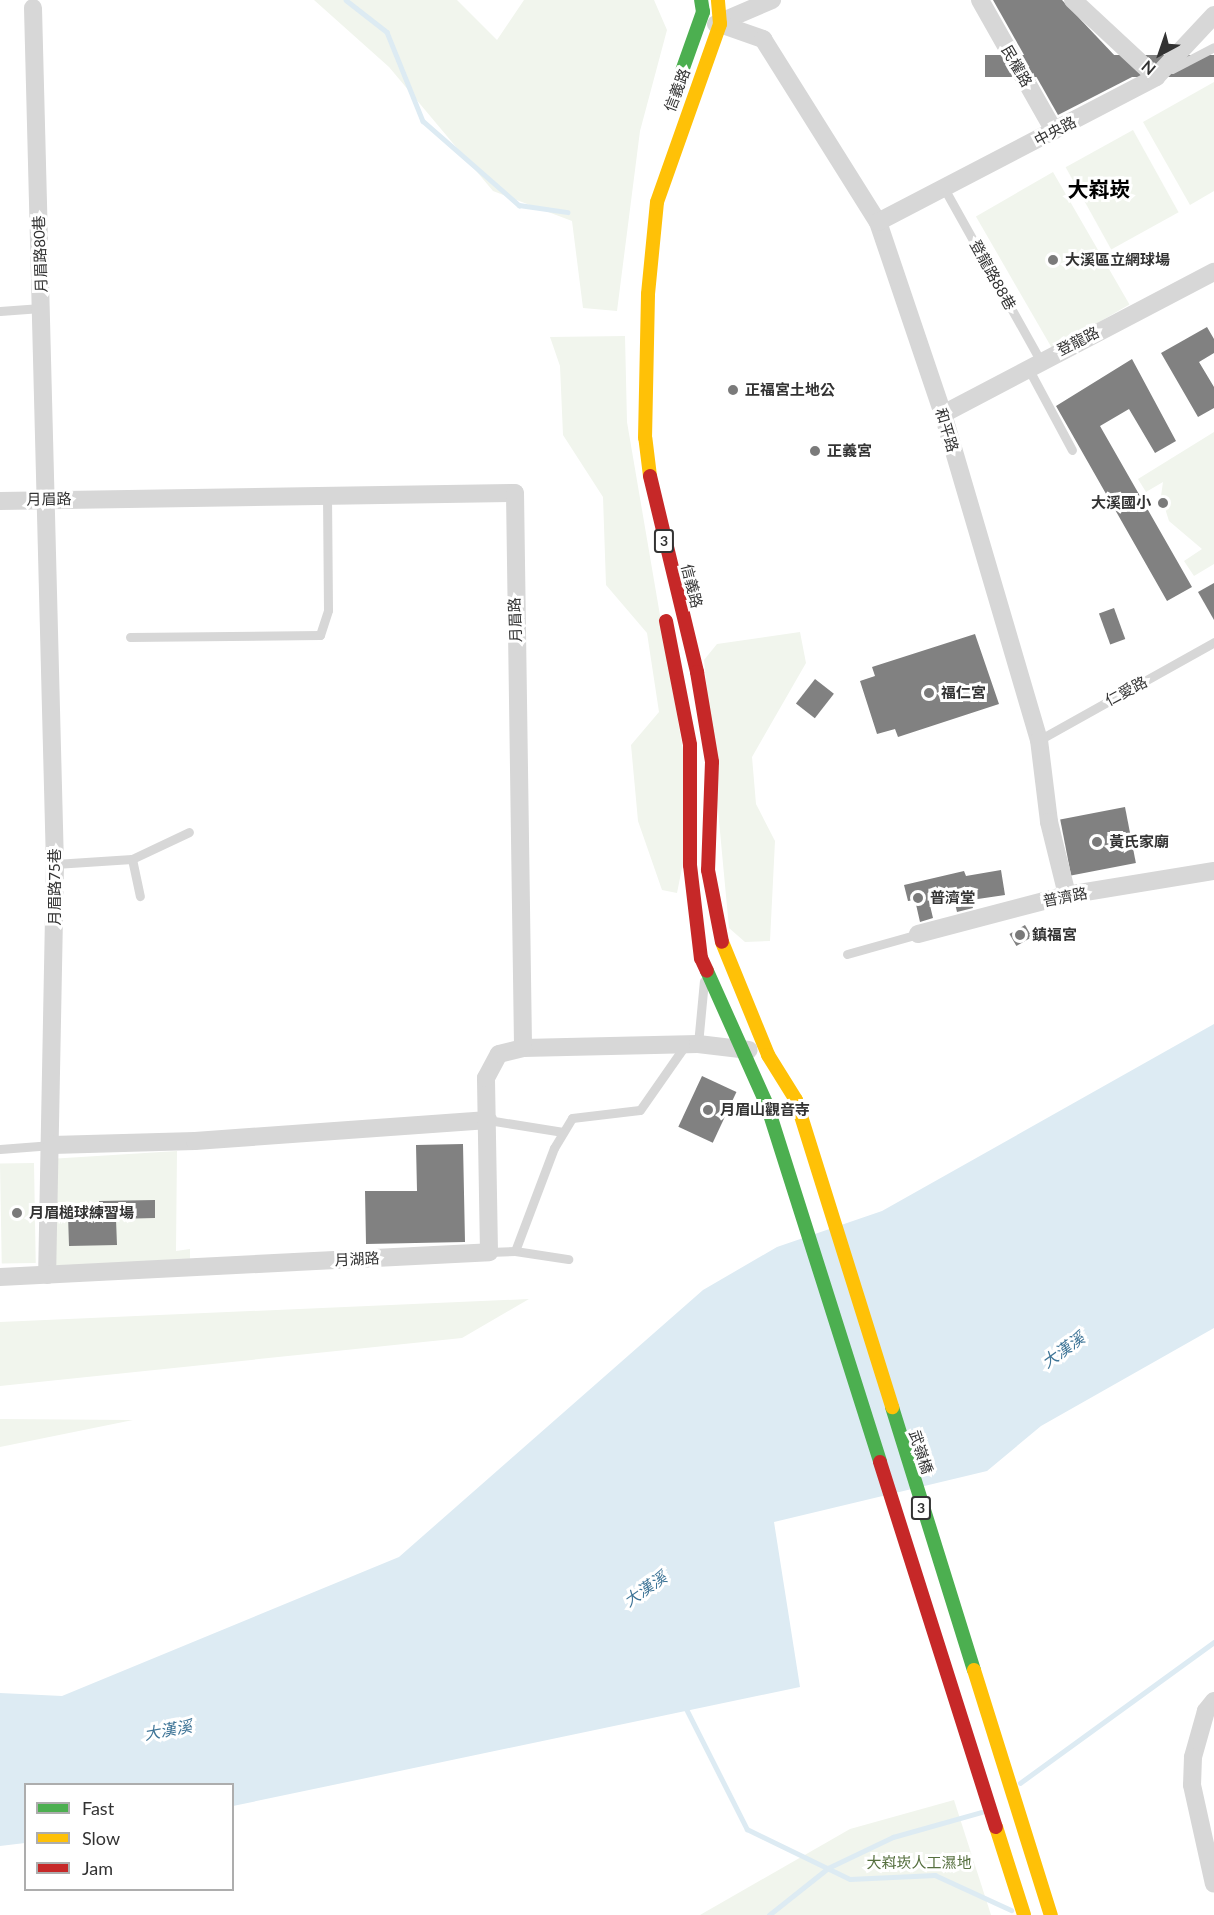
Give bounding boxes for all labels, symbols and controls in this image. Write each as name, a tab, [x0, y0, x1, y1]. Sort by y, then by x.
north arrow	[1130, 24, 1190, 84]
street label: 民權路	[998, 42, 1036, 90]
text: N	[1137, 57, 1159, 79]
street label: 信義路	[661, 66, 693, 114]
street label: 中央路	[1031, 112, 1079, 150]
district label: 大嵙崁	[1068, 176, 1130, 202]
street label: 月眉路80巷	[30, 215, 50, 293]
street label: 登龍路88巷	[966, 237, 1020, 313]
place label: 大溪區立網球場	[1065, 251, 1170, 269]
marker: 大溪區立網球場	[1046, 253, 1060, 267]
street label: 登龍路	[1054, 323, 1102, 359]
place label: 正福宮土地公	[745, 381, 835, 399]
marker: 正福宮土地公	[726, 383, 740, 397]
street label: 和平路	[932, 406, 962, 454]
place label: 正義宮	[827, 442, 872, 460]
marker: 正義宮	[808, 444, 822, 458]
street label: 月眉路	[26, 490, 72, 508]
place label: 大溪國小	[1091, 494, 1151, 512]
marker: 大溪國小	[1156, 496, 1170, 510]
road number: 3	[654, 530, 674, 552]
street label: 信義路	[678, 562, 706, 610]
street label: 月眉路	[505, 597, 525, 643]
street label: 仁愛路	[1102, 672, 1150, 710]
place label: 福仁宮	[941, 684, 986, 702]
marker: 福仁宮	[922, 686, 936, 700]
place label: 黃氏家廟	[1109, 833, 1169, 851]
marker: 黃氏家廟	[1090, 835, 1104, 849]
street label: 月眉路75巷	[46, 848, 64, 926]
street label: 普濟路	[1041, 884, 1089, 910]
place label: 普濟堂	[930, 889, 975, 907]
marker: 普濟堂	[911, 891, 925, 905]
place label: 鎮福宮	[1032, 926, 1077, 944]
marker: 鎮福宮	[1013, 928, 1027, 942]
place label: 月眉山觀音寺	[720, 1101, 810, 1119]
marker: 月眉山觀音寺	[701, 1103, 715, 1117]
place label: 月眉槌球練習場	[29, 1204, 134, 1222]
marker: 月眉槌球練習場	[10, 1206, 24, 1220]
street label: 月湖路	[334, 1249, 380, 1269]
water label: 大漢溪	[1038, 1328, 1088, 1372]
street label: 武嶺橋	[905, 1428, 937, 1476]
road number: 3	[910, 1497, 932, 1519]
water label: 大漢溪	[620, 1567, 670, 1611]
water label: 大漢溪	[143, 1716, 193, 1744]
legend	[24, 1783, 234, 1891]
text: Fast	[82, 1797, 114, 1819]
text: Slow	[82, 1827, 120, 1849]
park label: 大嵙崁人工濕地	[867, 1854, 971, 1872]
text: Jam	[82, 1857, 113, 1879]

